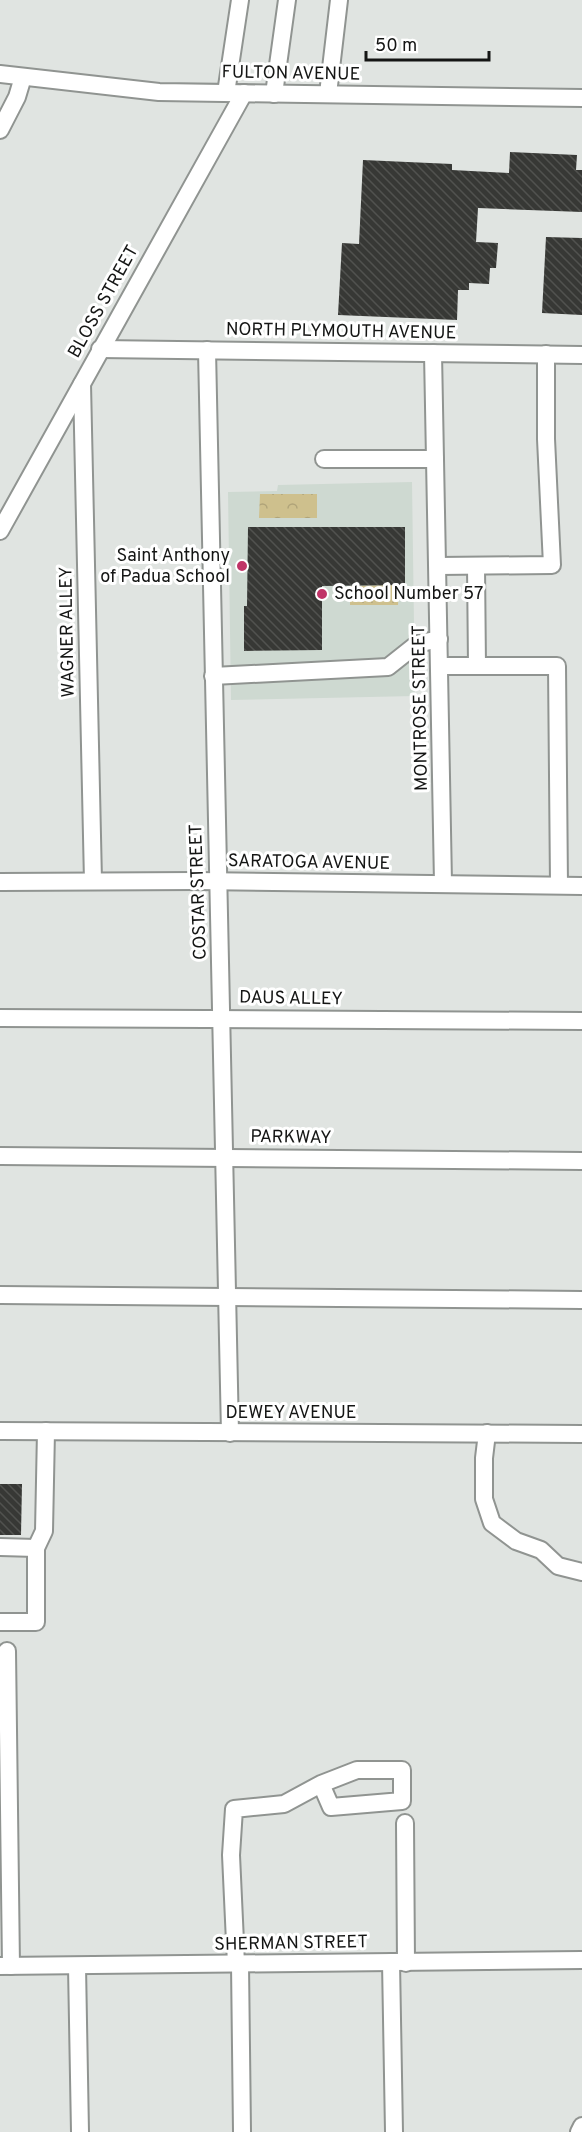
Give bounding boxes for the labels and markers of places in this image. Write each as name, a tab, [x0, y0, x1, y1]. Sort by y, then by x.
place label: Saint Anthony of Padua School	[100, 545, 230, 589]
marker: Saint Anthony of Padua School	[235, 559, 249, 573]
place label: School Number 57	[334, 583, 483, 606]
marker: School Number 57	[315, 587, 329, 601]

